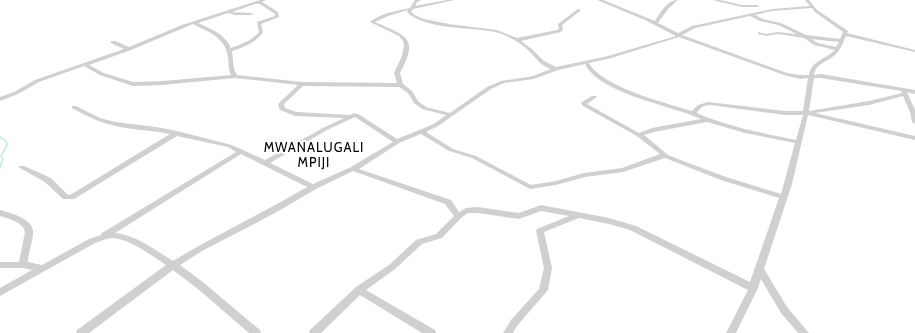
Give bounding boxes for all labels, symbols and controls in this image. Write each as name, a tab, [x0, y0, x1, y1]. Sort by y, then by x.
district label: MWANALUGALI MPIJI	[264, 139, 364, 170]

